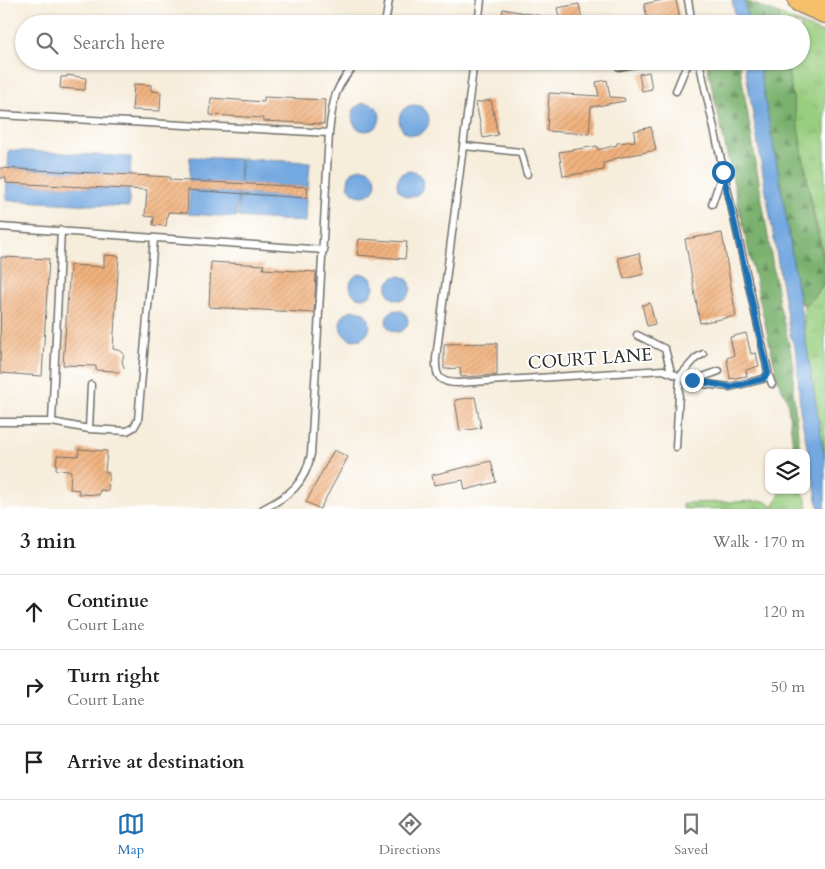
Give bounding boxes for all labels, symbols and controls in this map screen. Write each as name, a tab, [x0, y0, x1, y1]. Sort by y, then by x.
search box	[15, 15, 810, 70]
icon: search	[33, 29, 61, 57]
text: Search here	[73, 30, 165, 56]
route start	[712, 161, 735, 184]
street label: COURT LANE	[527, 342, 653, 376]
route end	[681, 369, 704, 392]
map controls	[765, 449, 810, 494]
button: layers	[765, 449, 810, 494]
text: 3 min	[20, 527, 76, 556]
text: Walk · 170 m	[713, 531, 805, 553]
text: Continue	[67, 588, 149, 614]
icon: ahead	[20, 598, 48, 626]
text: 120 m	[763, 601, 805, 623]
text: Court Lane	[67, 614, 145, 636]
text: Turn right	[67, 663, 159, 689]
icon: right	[20, 673, 48, 701]
text: 50 m	[771, 676, 805, 698]
text: Court Lane	[67, 689, 145, 711]
icon: arrive	[20, 748, 48, 776]
text: Arrive at destination	[67, 749, 244, 775]
tab: Map	[117, 810, 145, 859]
tab: Directions	[379, 810, 440, 859]
tab: Saved	[674, 810, 708, 859]

